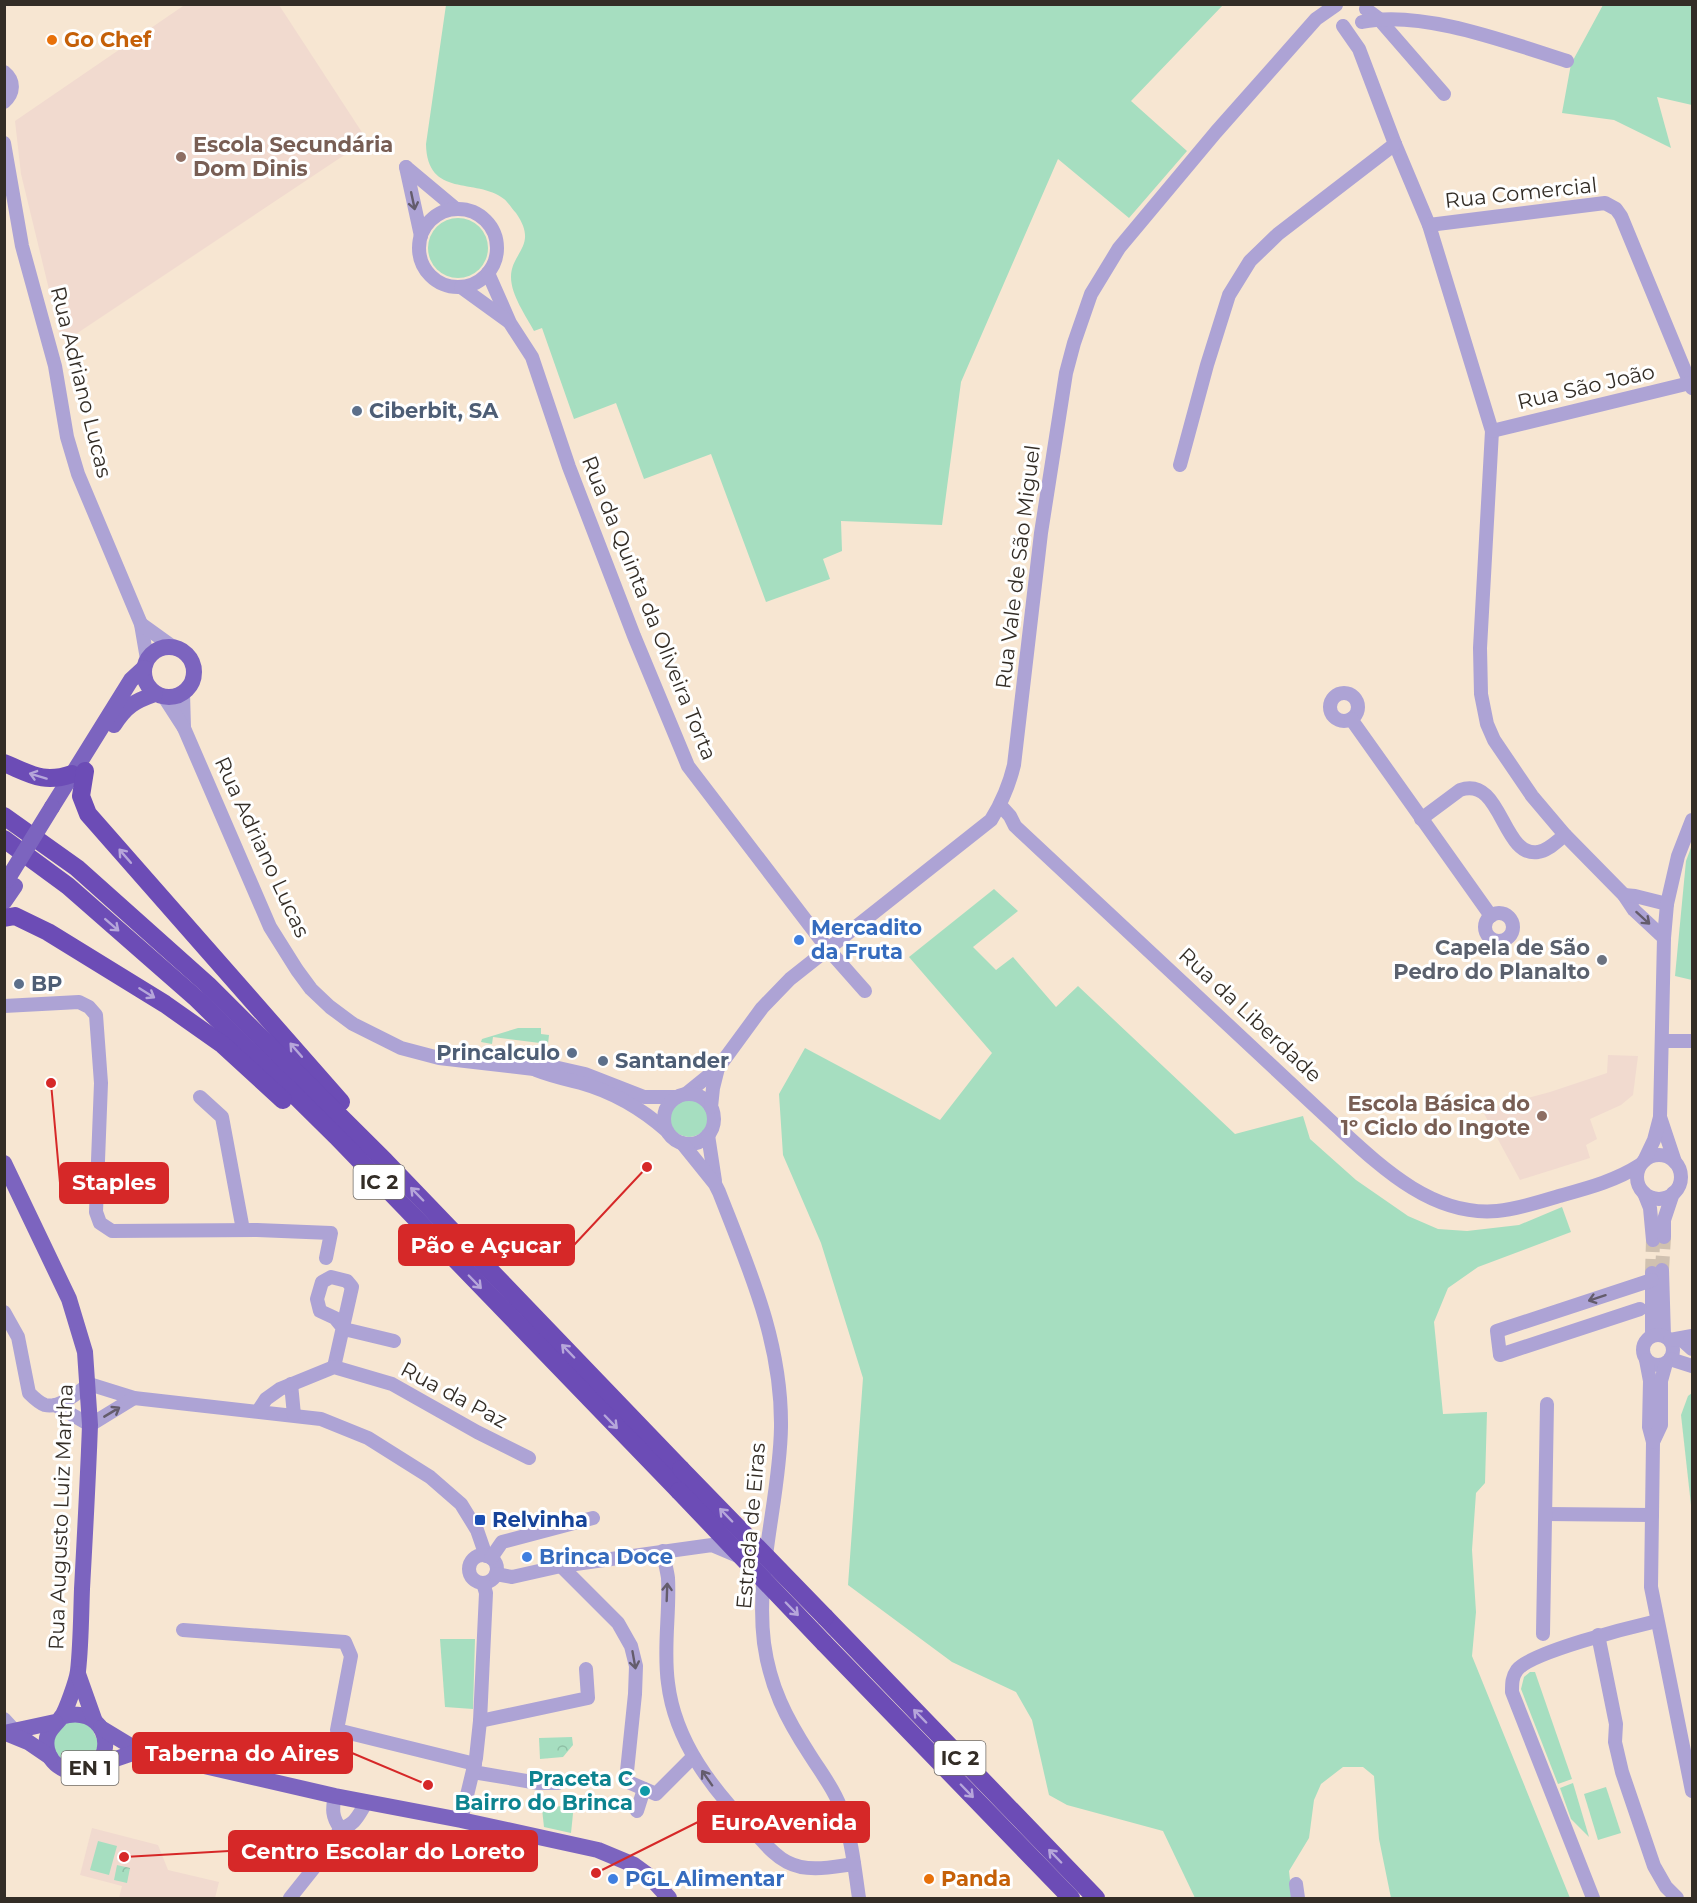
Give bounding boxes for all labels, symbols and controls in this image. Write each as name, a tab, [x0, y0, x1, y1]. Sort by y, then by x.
place label: Go Chef	[64, 27, 152, 52]
marker: Go Chef	[45, 33, 59, 47]
place label: Escola Secundária Dom Dinis	[193, 132, 393, 181]
marker: Escola Secundária Dom Dinis	[174, 150, 188, 164]
street label: Rua Comercial	[1443, 172, 1598, 213]
one-way arrow	[408, 191, 419, 210]
street label: Rua Adriano Lucas	[46, 284, 117, 480]
street label: Rua São João	[1515, 359, 1657, 414]
place label: Ciberbit, SA	[369, 398, 499, 423]
marker: Ciberbit, SA	[350, 404, 364, 418]
street label: Rua Vale de São Miguel	[990, 443, 1045, 690]
street label: Rua da Quinta da Oliveira Torta	[577, 452, 722, 764]
street label: Rua Adriano Lucas	[210, 753, 315, 941]
one-way arrow	[29, 770, 48, 781]
one-way arrow	[118, 849, 132, 864]
one-way arrow	[1635, 911, 1650, 925]
place label: Mercadito da Fruta	[811, 915, 922, 964]
one-way arrow	[104, 918, 119, 932]
marker: Mercadito da Fruta	[792, 933, 806, 947]
place label: Capela de São Pedro do Planalto	[1393, 935, 1590, 984]
street label: Rua da Liberdade	[1174, 942, 1327, 1087]
marker: Capela de São Pedro do Planalto	[1595, 953, 1609, 967]
place label: BP	[31, 971, 62, 996]
marker: BP	[12, 977, 26, 991]
one-way arrow	[138, 987, 155, 999]
place label: Princalculo	[436, 1040, 560, 1065]
one-way arrow	[289, 1043, 303, 1058]
marker: Princalculo	[565, 1046, 579, 1060]
place label: Santander	[615, 1048, 729, 1073]
marker: Santander	[596, 1054, 610, 1068]
place label: Escola Básica do 1º Ciclo do Ingote	[1341, 1091, 1530, 1140]
marker: Escola Básica do 1º Ciclo do Ingote	[1535, 1109, 1549, 1123]
callout: Staples	[60, 1163, 168, 1203]
road number: IC 2	[354, 1165, 404, 1199]
text: Staples	[72, 1169, 156, 1196]
one-way arrow	[410, 1186, 424, 1201]
callout: Pão e Açucar	[399, 1225, 574, 1265]
text: Pão e Açucar	[410, 1232, 562, 1259]
one-way arrow	[468, 1275, 483, 1290]
one-way arrow	[1588, 1293, 1607, 1304]
one-way arrow	[561, 1343, 575, 1358]
street label: Rua da Paz	[397, 1356, 512, 1433]
street label: Rua Augusto Luiz Martha	[43, 1384, 78, 1650]
one-way arrow	[103, 1405, 120, 1417]
one-way arrow	[604, 1415, 619, 1430]
street label: Estrada de Eiras	[731, 1442, 770, 1610]
place label: Relvinha	[492, 1507, 588, 1532]
one-way arrow	[719, 1508, 733, 1523]
marker: Relvinha	[473, 1513, 487, 1527]
place label: Brinca Doce	[539, 1544, 673, 1569]
marker: Brinca Doce	[520, 1550, 534, 1564]
one-way arrow	[662, 1582, 673, 1602]
one-way arrow	[784, 1602, 799, 1617]
one-way arrow	[628, 1650, 639, 1670]
one-way arrow	[913, 1708, 927, 1723]
callout: Taberna do Aires	[133, 1733, 352, 1773]
text: Taberna do Aires	[145, 1740, 339, 1767]
road number: IC 2	[934, 1741, 986, 1775]
road number: EN 1	[62, 1751, 118, 1785]
place label: Praceta C Bairro do Brinca	[455, 1766, 633, 1815]
one-way arrow	[701, 1770, 713, 1786]
one-way arrow	[960, 1783, 974, 1798]
marker: Praceta C Bairro do Brinca	[638, 1784, 652, 1798]
callout: EuroAvenida	[698, 1802, 869, 1842]
text: EuroAvenida	[711, 1809, 857, 1836]
callout: Centro Escolar do Loreto	[229, 1831, 537, 1871]
text: Centro Escolar do Loreto	[241, 1838, 525, 1865]
one-way arrow	[1048, 1849, 1062, 1864]
place label: PGL Alimentar	[625, 1866, 785, 1891]
place label: Panda	[941, 1866, 1011, 1891]
marker: PGL Alimentar	[606, 1872, 620, 1886]
marker: Panda	[922, 1872, 936, 1886]

